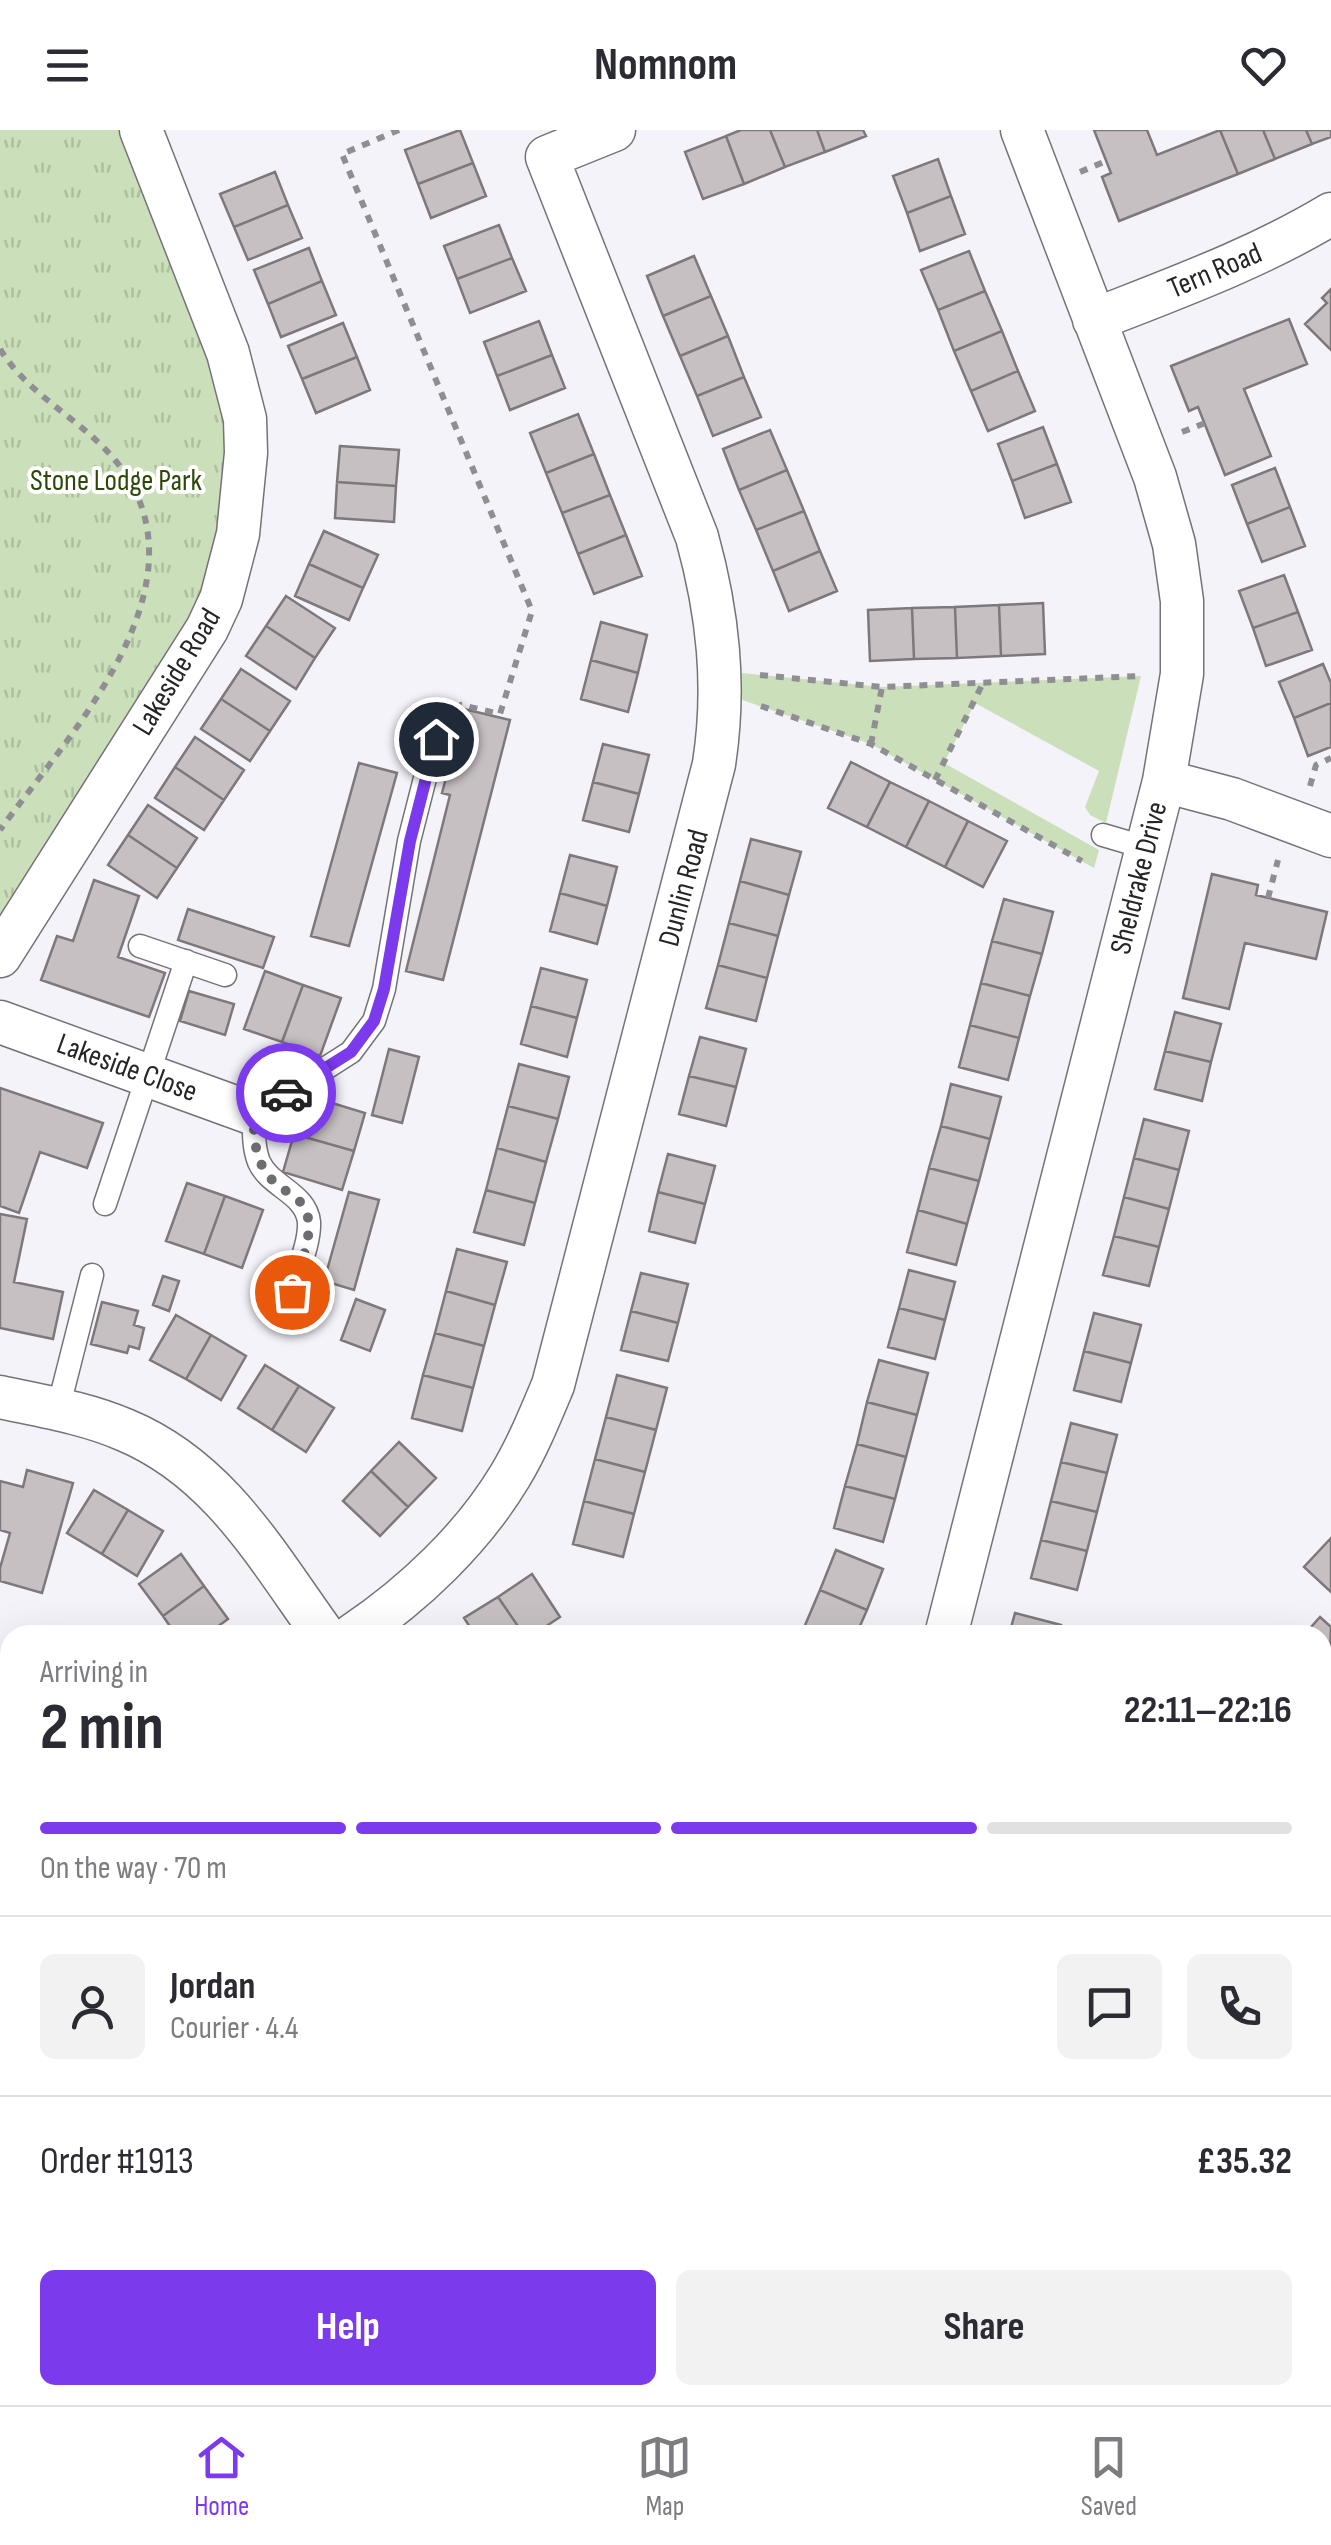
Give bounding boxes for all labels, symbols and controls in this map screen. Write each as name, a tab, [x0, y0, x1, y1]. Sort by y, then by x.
icon: menu	[40, 38, 95, 93]
text: Nomnom	[594, 38, 737, 93]
icon: heart	[1236, 38, 1291, 93]
street label: Tern Road	[1163, 235, 1267, 307]
park label: Stone Lodge Park	[30, 463, 203, 499]
street label: Lakeside Road	[125, 602, 229, 742]
pin	[394, 697, 479, 782]
icon: home	[409, 712, 464, 767]
street label: Sheldrake Drive	[1103, 798, 1175, 958]
street label: Dunlin Road	[651, 826, 717, 950]
street label: Lakeside Close	[52, 1026, 202, 1110]
courier	[236, 1043, 336, 1143]
icon: car	[259, 1066, 314, 1121]
pin	[250, 1250, 335, 1335]
icon: bag	[265, 1265, 320, 1320]
text: Arriving in	[40, 1653, 148, 1692]
text: 22:11–22:16	[1124, 1688, 1292, 1733]
text: 2 min	[40, 1690, 164, 1768]
text: On the way · 70 m	[40, 1849, 227, 1888]
button: person	[40, 1954, 145, 2059]
button: chat	[1057, 1954, 1162, 2059]
button: phone	[1187, 1954, 1292, 2059]
text: Jordan	[170, 1964, 255, 2009]
text: Courier · 4.4	[170, 2009, 298, 2048]
text: Order #1913	[40, 2139, 194, 2184]
text: £35.32	[1196, 2139, 1292, 2184]
button: Help	[40, 2270, 656, 2385]
button: Share	[676, 2270, 1292, 2385]
tab: Home	[194, 2430, 249, 2523]
tab: Map	[637, 2430, 692, 2523]
tab: Saved	[1081, 2430, 1137, 2523]

